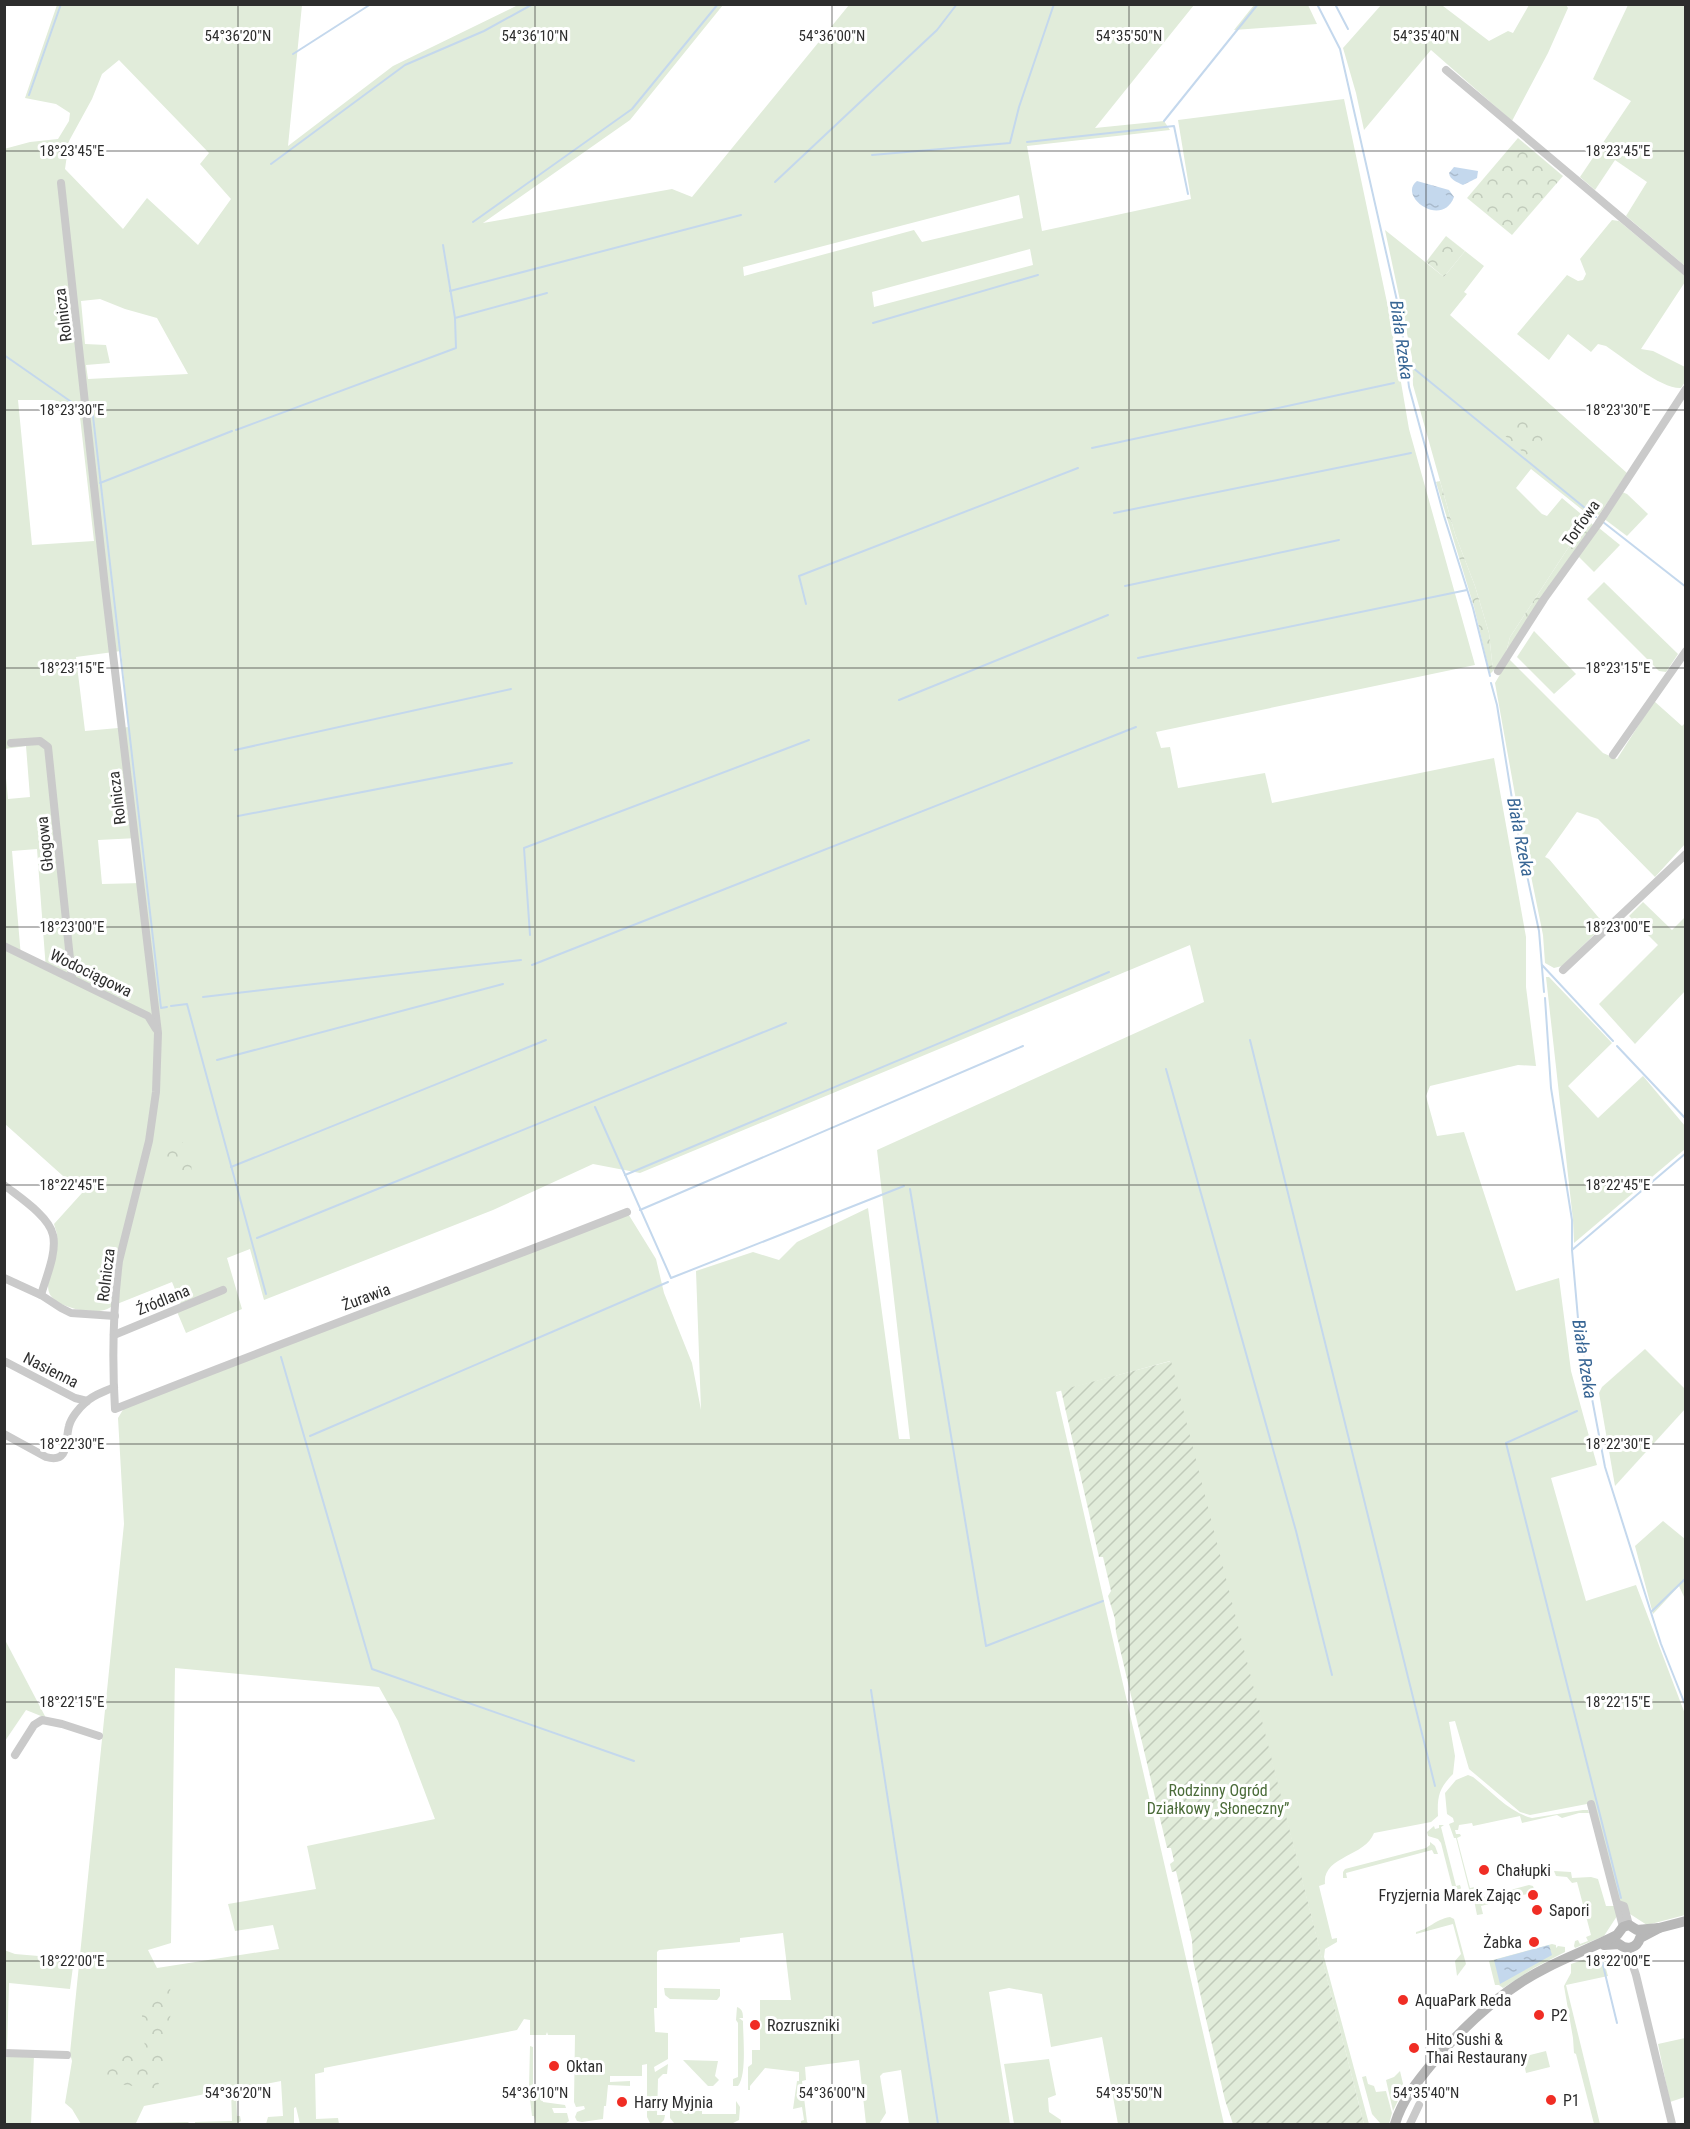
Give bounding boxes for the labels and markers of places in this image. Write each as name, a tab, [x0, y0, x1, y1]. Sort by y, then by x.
place label: Chałupki	[1496, 1861, 1551, 1880]
marker: Chałupki	[1477, 1863, 1491, 1877]
place label: Fryzjernia Marek Zając	[1379, 1886, 1521, 1905]
marker: Fryzjernia Marek Zając	[1526, 1888, 1540, 1902]
place label: Sapori	[1549, 1901, 1589, 1920]
marker: Sapori	[1530, 1903, 1544, 1917]
place label: Żabka	[1483, 1933, 1522, 1952]
marker: Żabka	[1527, 1935, 1541, 1949]
place label: AquaPark Reda	[1415, 1991, 1511, 2010]
marker: AquaPark Reda	[1396, 1993, 1410, 2007]
place label: P2	[1551, 2006, 1568, 2025]
marker: P2	[1532, 2008, 1546, 2022]
place label: Rozruszniki	[767, 2016, 840, 2035]
marker: Rozruszniki	[748, 2018, 762, 2032]
place label: Hito Sushi & Thai Restaurany	[1426, 2030, 1527, 2067]
marker: Hito Sushi & Thai Restaurany	[1407, 2041, 1421, 2055]
place label: Oktan	[566, 2057, 603, 2076]
marker: Oktan	[547, 2059, 561, 2073]
place label: P1	[1563, 2091, 1580, 2110]
place label: Harry Myjnia	[634, 2093, 713, 2112]
marker: P1	[1544, 2093, 1558, 2107]
marker: Harry Myjnia	[615, 2095, 629, 2109]

